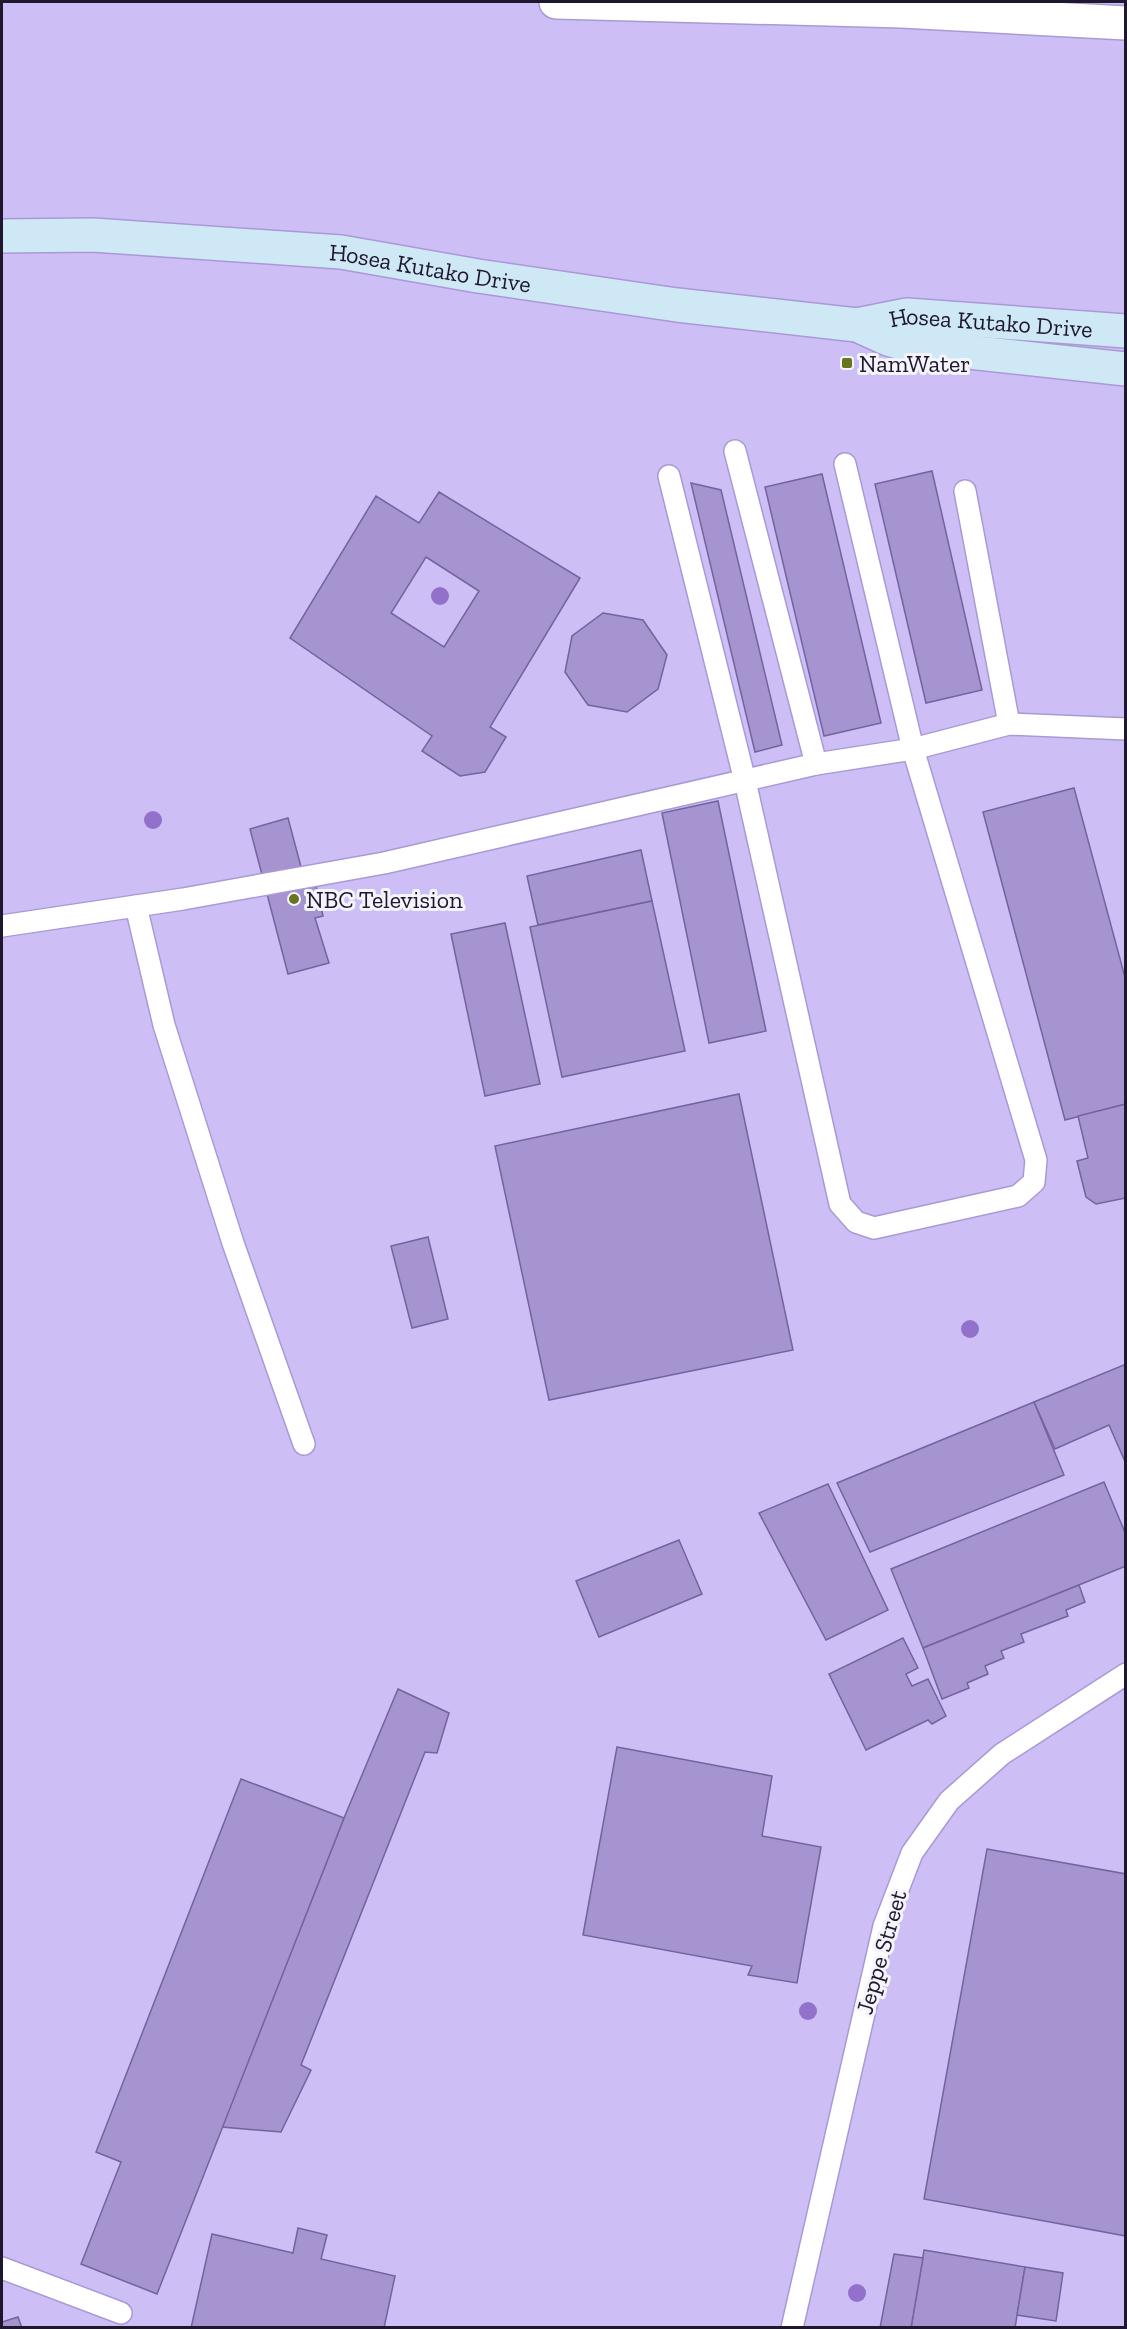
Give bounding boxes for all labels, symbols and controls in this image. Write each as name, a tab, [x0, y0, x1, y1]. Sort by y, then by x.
street label: Hosea Kutako Drive	[328, 237, 533, 298]
street label: Hosea Kutako Drive	[886, 300, 1094, 343]
place label: NamWater	[859, 349, 970, 378]
marker: NamWater	[840, 356, 854, 370]
place label: NBC Television	[306, 885, 463, 914]
marker: NBC Television	[287, 892, 301, 906]
street label: Jeppe Street	[849, 1886, 913, 2018]

